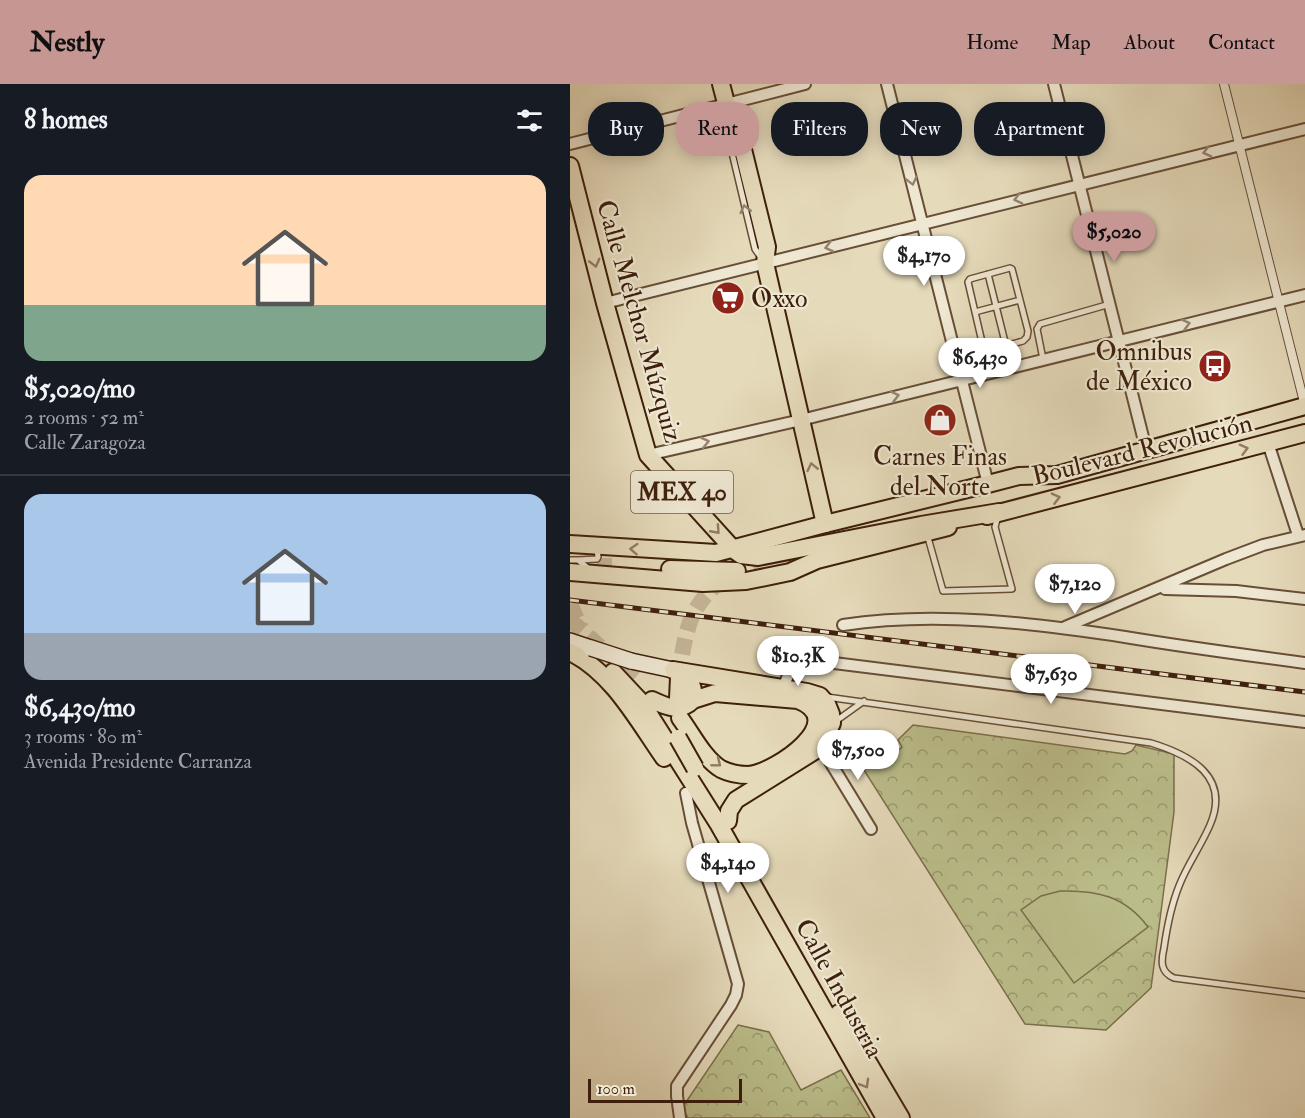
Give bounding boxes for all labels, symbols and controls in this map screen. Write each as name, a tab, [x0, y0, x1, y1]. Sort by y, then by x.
text: Nestly	[30, 25, 104, 60]
text: Home	[966, 29, 1018, 56]
text: Map	[1051, 29, 1091, 56]
text: About	[1124, 29, 1175, 56]
text: Contact	[1208, 29, 1275, 56]
chip: Buy	[588, 102, 664, 156]
chip: Rent	[676, 102, 759, 156]
chip: Filters	[771, 102, 868, 156]
chip: New	[880, 102, 962, 156]
chip: Apartment	[974, 102, 1105, 156]
text: 8 homes	[24, 104, 108, 136]
icon: filters	[513, 104, 546, 137]
one-way arrow	[1202, 145, 1213, 157]
one-way arrow	[904, 176, 917, 186]
one-way arrow	[1013, 192, 1023, 205]
street label: Calle Melchor Múzquiz	[589, 196, 689, 446]
one-way arrow	[740, 204, 753, 214]
pin: $5,020	[1065, 212, 1163, 263]
icon: home	[231, 214, 339, 322]
text: $5,020	[1086, 219, 1142, 244]
pin: $4,170	[875, 236, 973, 287]
one-way arrow	[824, 240, 834, 253]
text: $4,170	[897, 243, 951, 268]
one-way arrow	[588, 258, 601, 268]
supermarket icon: Oxxo	[710, 280, 746, 316]
place label: Oxxo	[751, 283, 808, 315]
one-way arrow	[1181, 318, 1191, 331]
place label: Omnibus de México	[1086, 336, 1192, 398]
pin: $6,430	[931, 338, 1029, 389]
text: $6,430	[952, 345, 1008, 370]
bus stop icon: Omnibus de México	[1197, 348, 1233, 384]
text: $5,020/mo	[24, 373, 135, 405]
one-way arrow	[889, 391, 900, 403]
shop icon: Carnes Finas del Norte	[922, 402, 958, 438]
text: 2 rooms · 52 m²	[24, 405, 144, 430]
street label: Boulevard Revolución	[1029, 407, 1256, 493]
text: Calle Zaragoza	[24, 430, 146, 455]
one-way arrow	[700, 436, 710, 449]
place label: Carnes Finas del Norte	[873, 441, 1007, 503]
one-way arrow	[1239, 444, 1249, 457]
one-way arrow	[806, 462, 819, 472]
road number: MEX 40	[631, 471, 733, 513]
one-way arrow	[1050, 492, 1060, 505]
one-way arrow	[709, 523, 720, 534]
icon: home	[231, 533, 339, 641]
one-way arrow	[629, 542, 638, 555]
pin: $7,120	[1026, 564, 1124, 615]
text: $7,120	[1049, 571, 1101, 596]
pin: $10.3K	[749, 636, 847, 687]
text: $10.3K	[771, 643, 825, 668]
pin: $7,630	[1002, 654, 1100, 705]
text: $7,630	[1025, 661, 1077, 686]
text: $6,430/mo	[24, 692, 135, 724]
text: 3 rooms · 80 m²	[24, 724, 142, 749]
pin: $7,500	[809, 730, 907, 781]
text: $7,500	[831, 737, 885, 762]
text: Avenida Presidente Carranza	[24, 749, 252, 774]
one-way arrow	[710, 756, 721, 767]
pin: $4,140	[679, 843, 777, 894]
text: $4,140	[700, 850, 756, 875]
street label: Calle Industria	[788, 913, 891, 1064]
scale bar	[588, 1076, 742, 1104]
one-way arrow	[858, 1078, 870, 1088]
text: 100 m	[597, 1079, 635, 1099]

